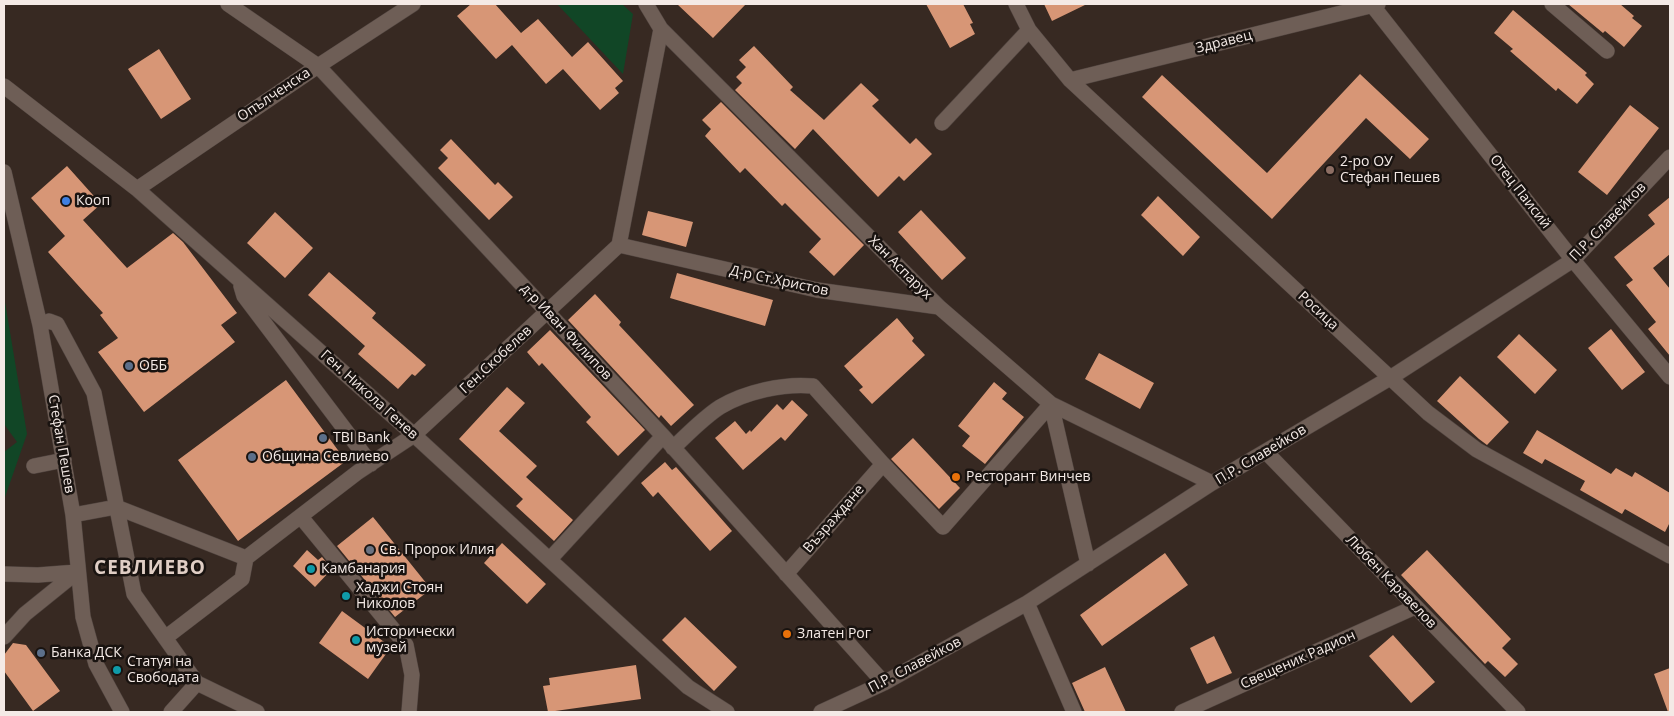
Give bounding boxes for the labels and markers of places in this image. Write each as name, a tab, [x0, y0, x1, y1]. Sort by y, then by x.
place label: 2-ро ОУ Стефан Пешев	[1340, 154, 1440, 186]
marker: 2-ро ОУ Стефан Пешев	[1324, 164, 1336, 176]
place label: Кооп	[76, 193, 110, 209]
marker: Кооп	[60, 195, 72, 207]
place label: ОББ	[139, 358, 167, 374]
marker: ОББ	[123, 360, 135, 372]
place label: TBI Bank	[333, 430, 390, 446]
marker: TBI Bank	[317, 432, 329, 444]
place label: Община Севлиево	[262, 449, 389, 465]
marker: Община Севлиево	[246, 451, 258, 463]
place label: Ресторант Винчев	[966, 469, 1091, 485]
marker: Ресторант Винчев	[950, 471, 962, 483]
place label: Св. Пророк Илия	[380, 542, 495, 558]
marker: Св. Пророк Илия	[364, 544, 376, 556]
place label: Камбанария	[321, 561, 406, 577]
marker: Камбанария	[305, 563, 317, 575]
place label: Хаджи Стоян Николов	[356, 580, 443, 612]
marker: Хаджи Стоян Николов	[340, 590, 352, 602]
place label: Исторически музей	[366, 624, 455, 656]
place label: Златен Рог	[797, 626, 871, 642]
marker: Златен Рог	[781, 628, 793, 640]
marker: Исторически музей	[350, 634, 362, 646]
place label: Банка ДСК	[51, 645, 122, 661]
marker: Банка ДСК	[35, 647, 47, 659]
place label: Статуя на Свободата	[127, 654, 199, 686]
marker: Статуя на Свободата	[111, 664, 123, 676]

